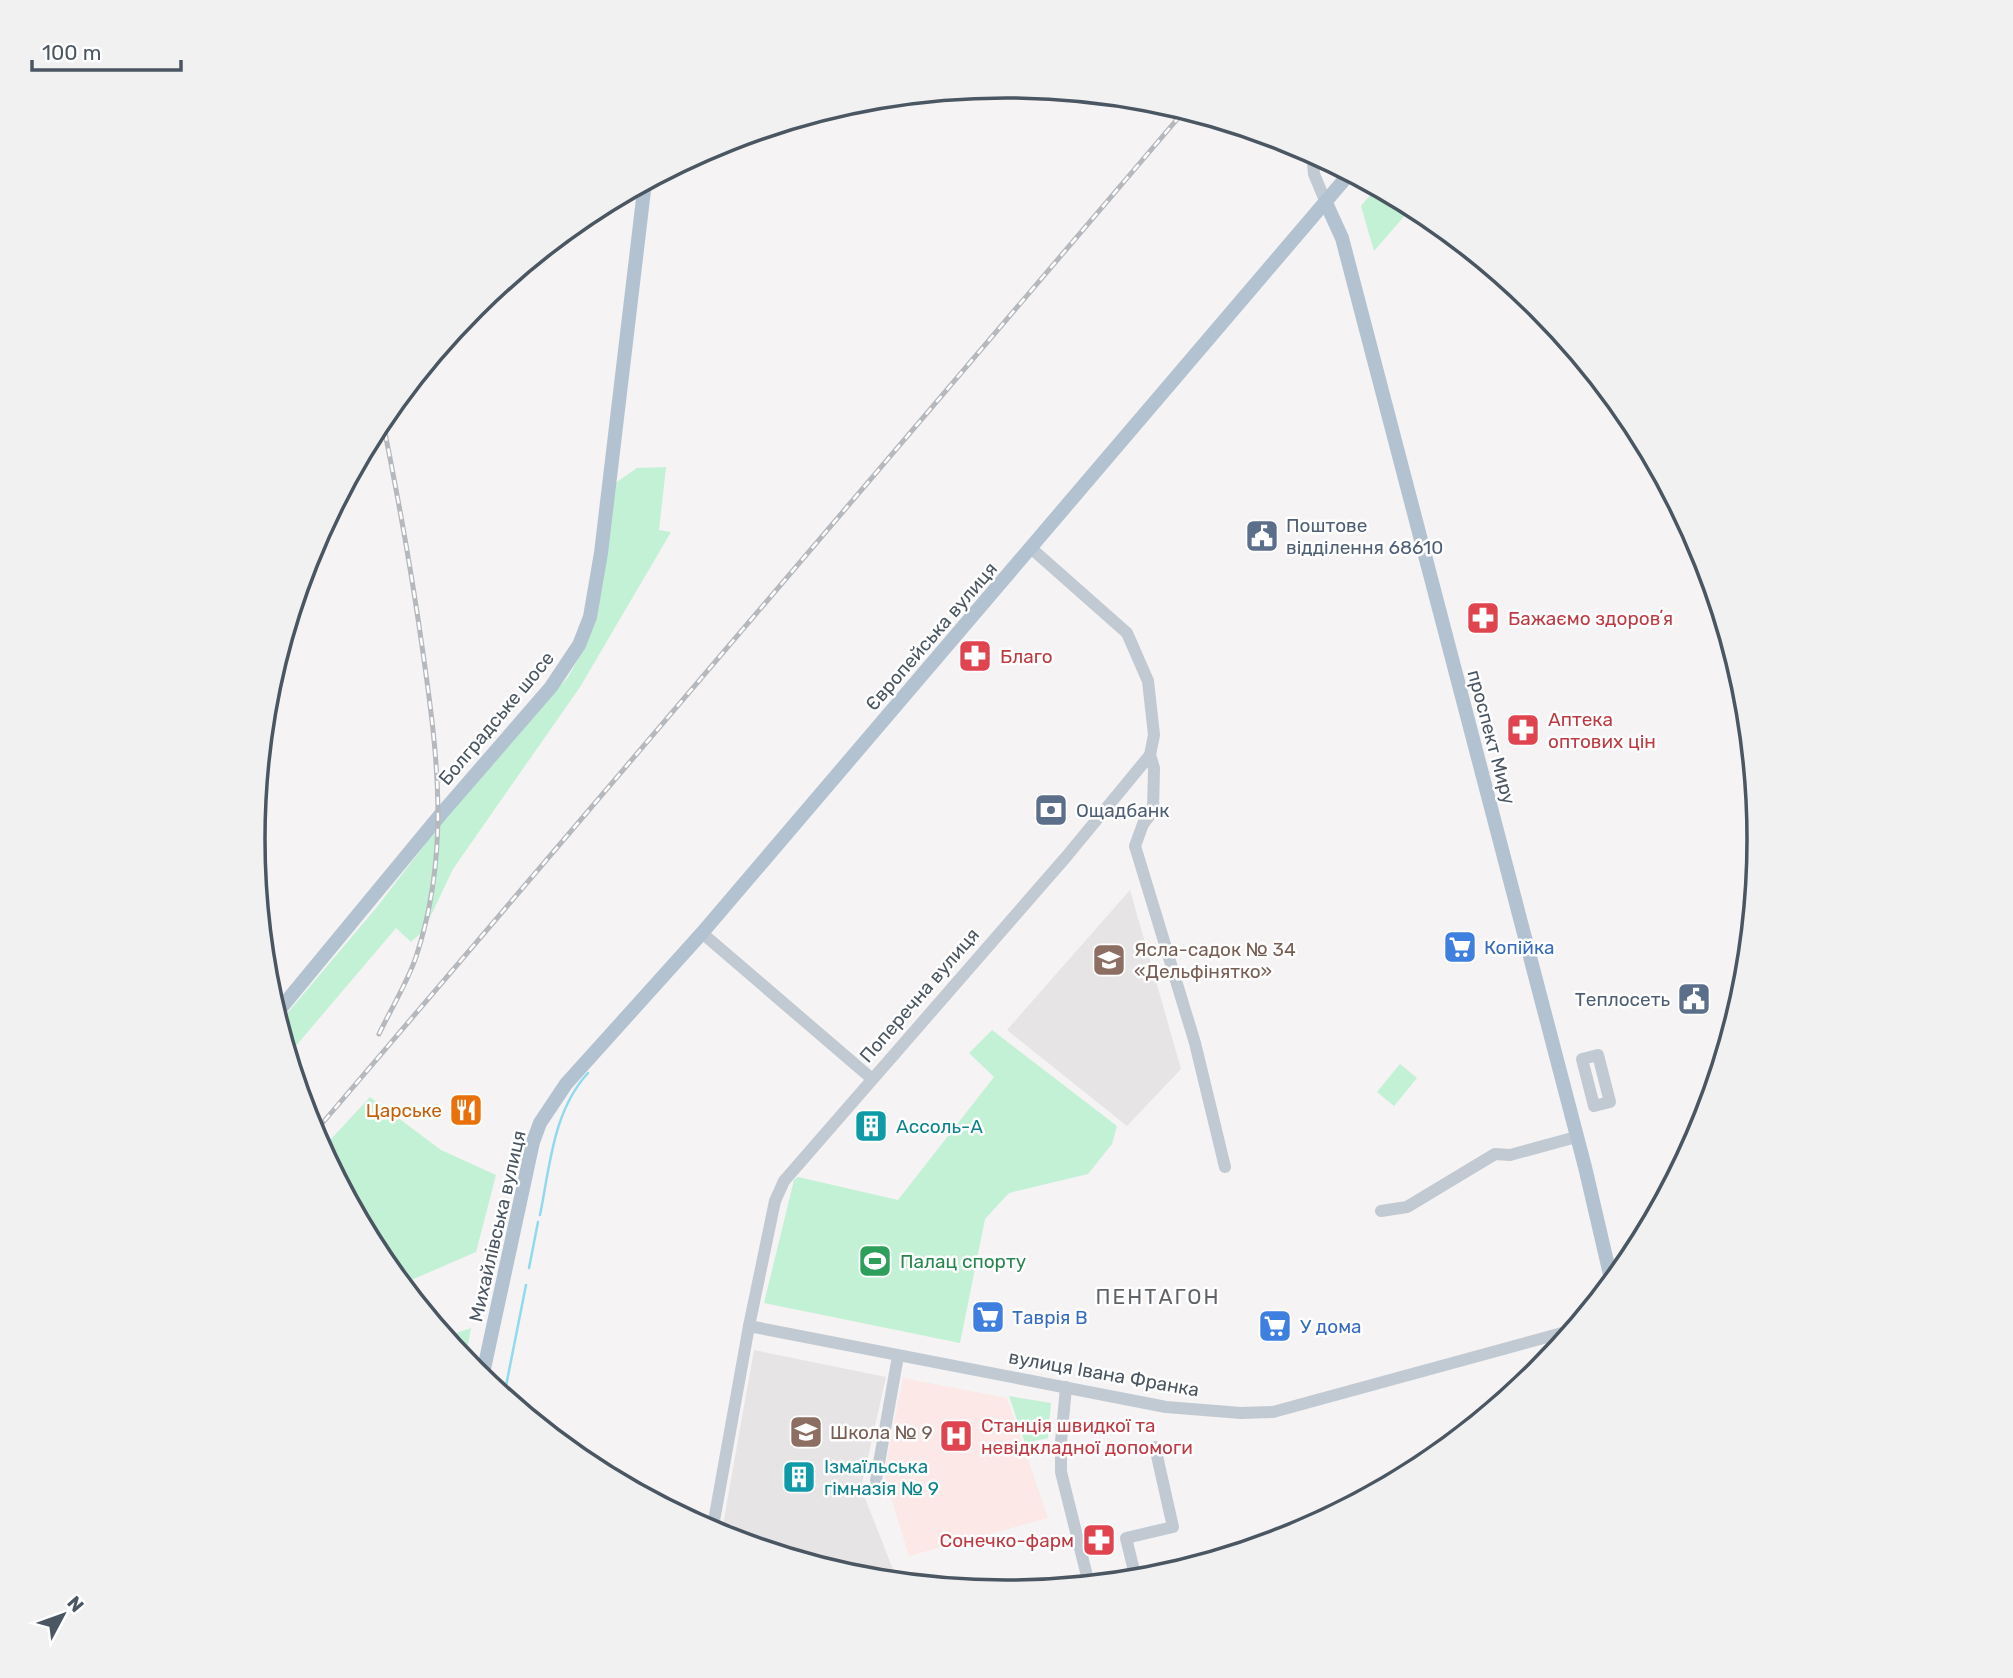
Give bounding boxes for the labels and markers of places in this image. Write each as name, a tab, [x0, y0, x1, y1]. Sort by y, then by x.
place label: Поштове відділення 68610	[1286, 514, 1443, 559]
public building icon: Поштове відділення 68610	[1243, 517, 1281, 555]
pharmacy icon: Бажаємо здоровʼя	[1464, 599, 1502, 637]
place label: Бажаємо здоровʼя	[1508, 607, 1673, 630]
pharmacy icon: Благо	[956, 637, 994, 675]
place label: Благо	[1000, 645, 1053, 668]
place label: Аптека оптових цін	[1548, 708, 1656, 753]
pharmacy icon: Аптека оптових цін	[1504, 711, 1542, 749]
bank icon: Ощадбанк	[1032, 791, 1070, 829]
place label: Ощадбанк	[1076, 799, 1169, 822]
supermarket icon: Копійка	[1441, 928, 1479, 966]
place label: Копійка	[1484, 936, 1555, 959]
place label: Ясла-садок № 34 «Дельфінятко»	[1134, 938, 1296, 983]
school or university icon: Ясла-садок № 34 «Дельфінятко»	[1090, 941, 1128, 979]
public building icon: Теплосеть	[1675, 980, 1713, 1018]
place label: Теплосеть	[1575, 988, 1670, 1011]
restaurant icon: Царське	[447, 1091, 485, 1129]
place label: Царське	[366, 1099, 442, 1122]
building icon: Ассоль-А	[852, 1107, 890, 1145]
place label: Ассоль-А	[896, 1115, 983, 1138]
sports icon: Палац спорту	[856, 1242, 894, 1280]
place label: Палац спорту	[900, 1250, 1026, 1273]
supermarket icon: Таврія В	[969, 1298, 1007, 1336]
place label: Таврія В	[1012, 1306, 1088, 1329]
supermarket icon: У дома	[1256, 1307, 1294, 1345]
place label: У дома	[1300, 1315, 1362, 1338]
school or university icon: Школа № 9	[787, 1413, 825, 1451]
place label: Станція швидкої та невідкладної допомоги	[981, 1414, 1193, 1459]
hospital icon: Станція швидкої та невідкладної допомоги	[937, 1417, 975, 1455]
place label: Школа № 9	[830, 1421, 933, 1444]
place label: Ізмаїльська гімназія № 9	[824, 1455, 939, 1500]
building icon: Ізмаїльська гімназія № 9	[780, 1458, 818, 1496]
pharmacy icon: Сонечко-фарм	[1080, 1521, 1118, 1559]
place label: Сонечко-фарм	[940, 1529, 1074, 1552]

